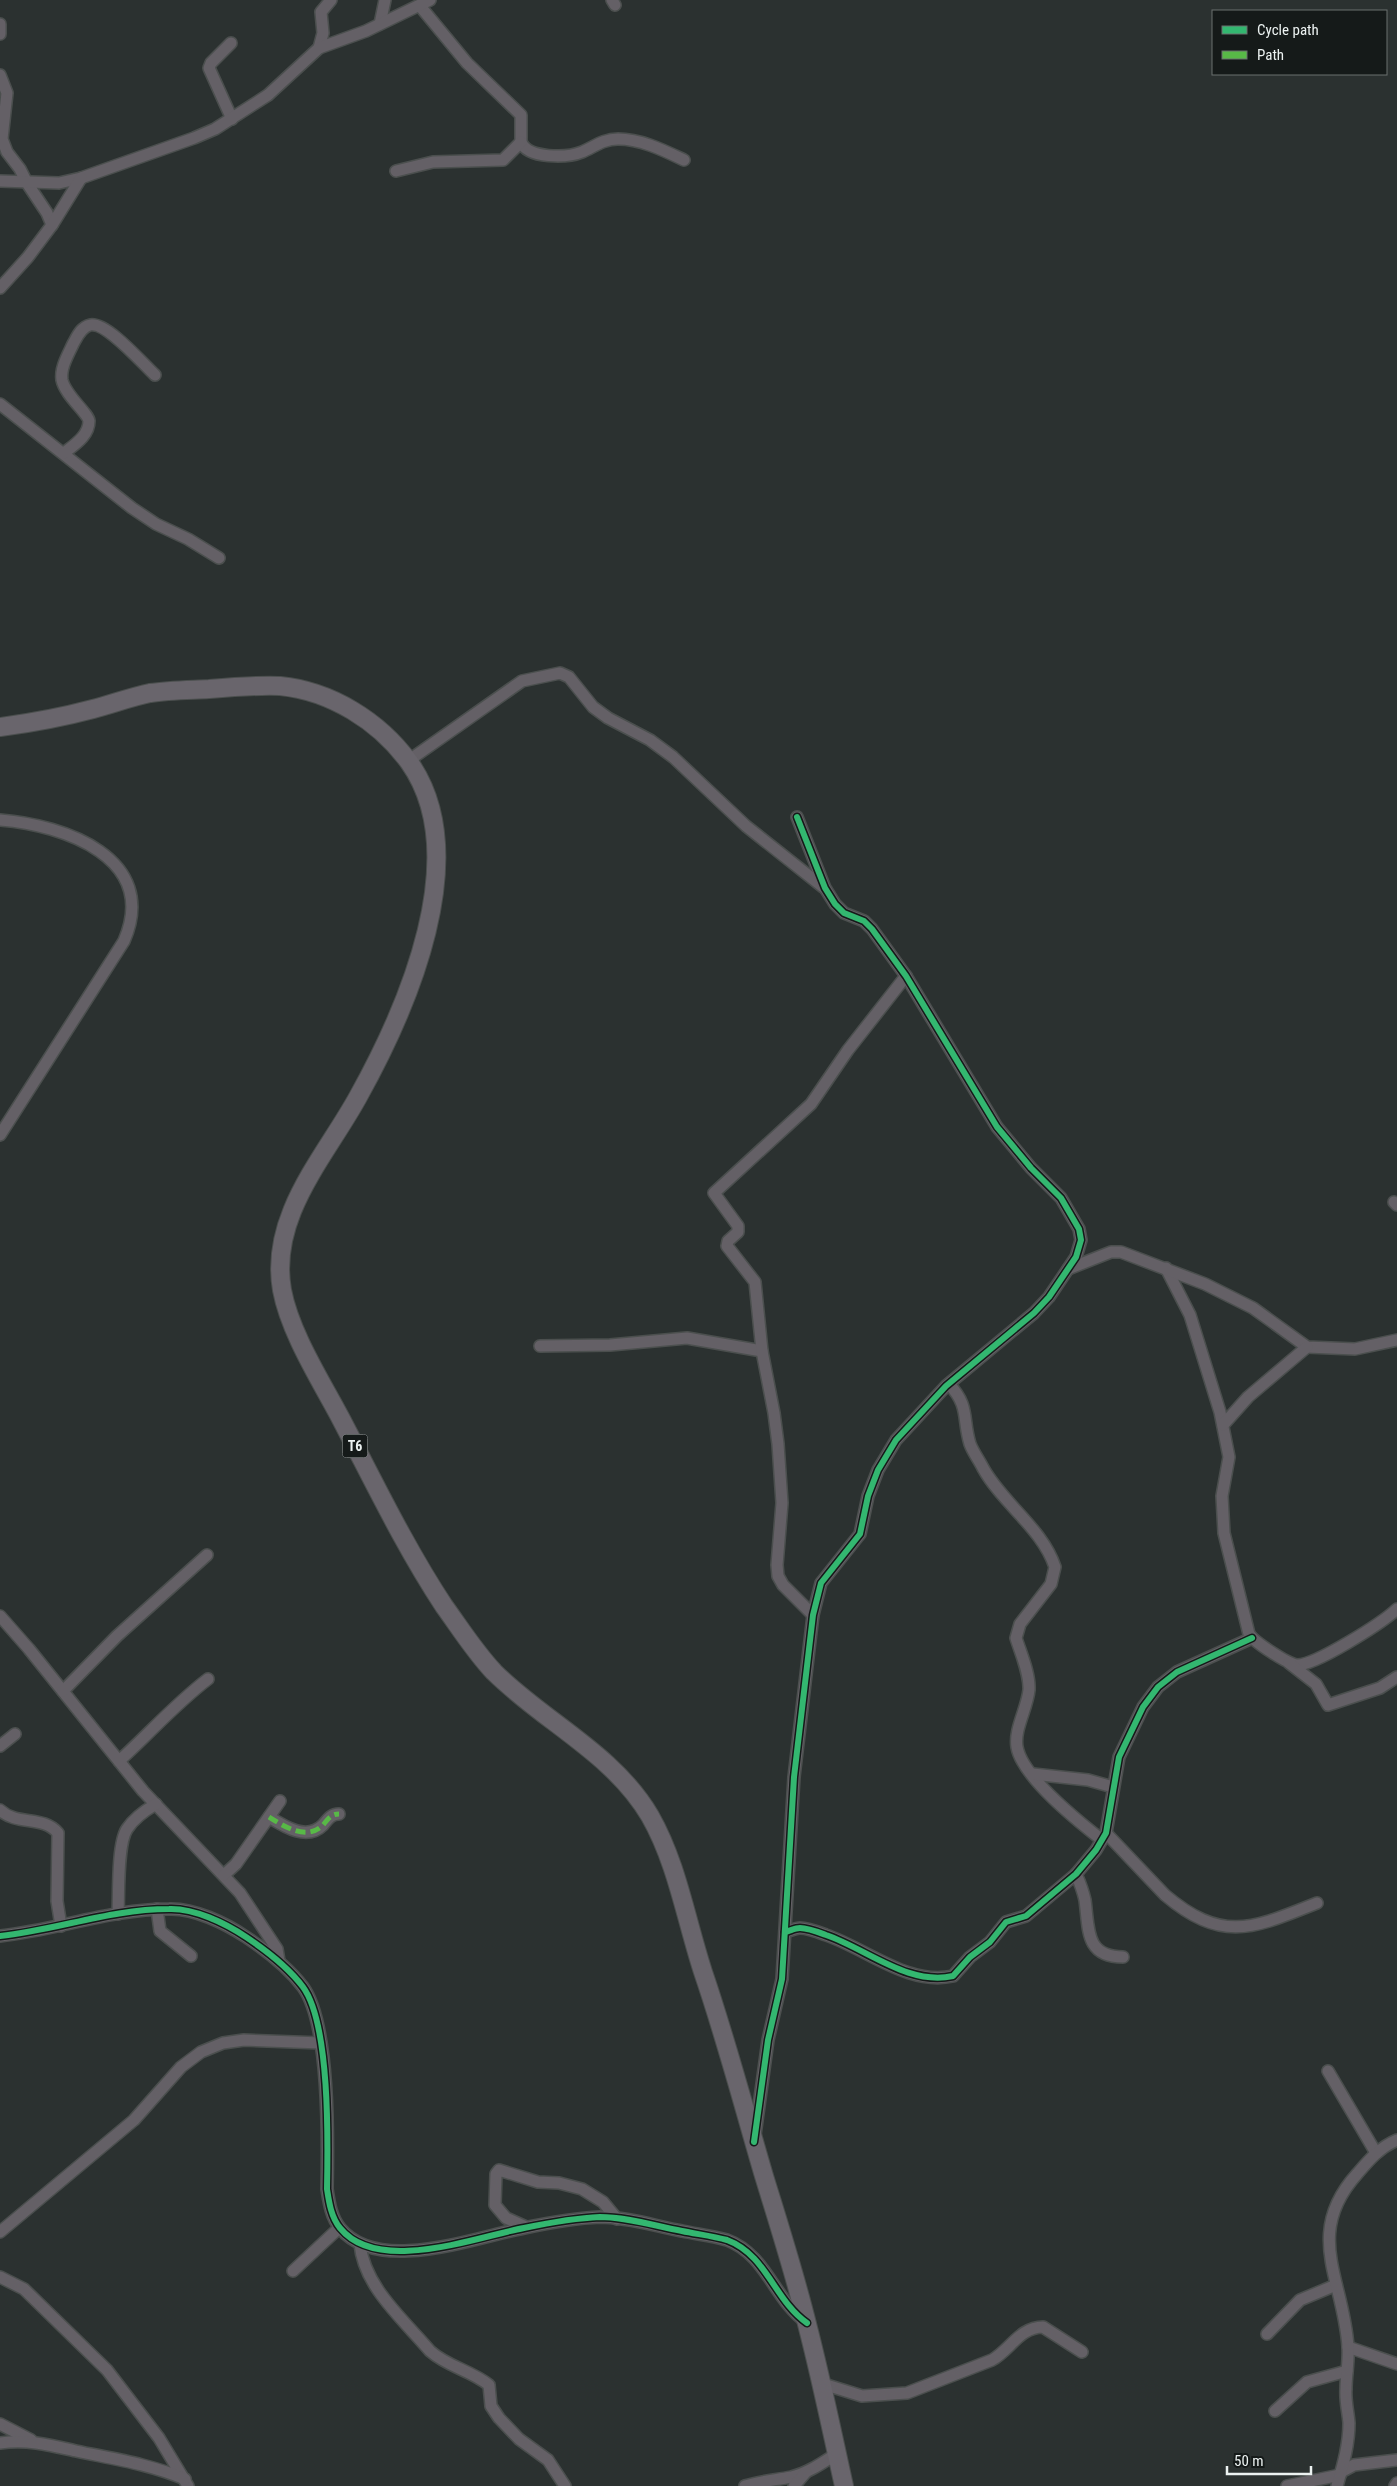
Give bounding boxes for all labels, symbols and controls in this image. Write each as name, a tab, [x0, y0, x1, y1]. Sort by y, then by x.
legend	[1212, 10, 1387, 75]
text: Cycle path	[1257, 21, 1319, 39]
text: Path	[1257, 46, 1284, 64]
road number: T6	[342, 1434, 368, 1458]
scale bar	[1227, 2444, 1311, 2476]
text: 50 m	[1234, 2452, 1264, 2470]

